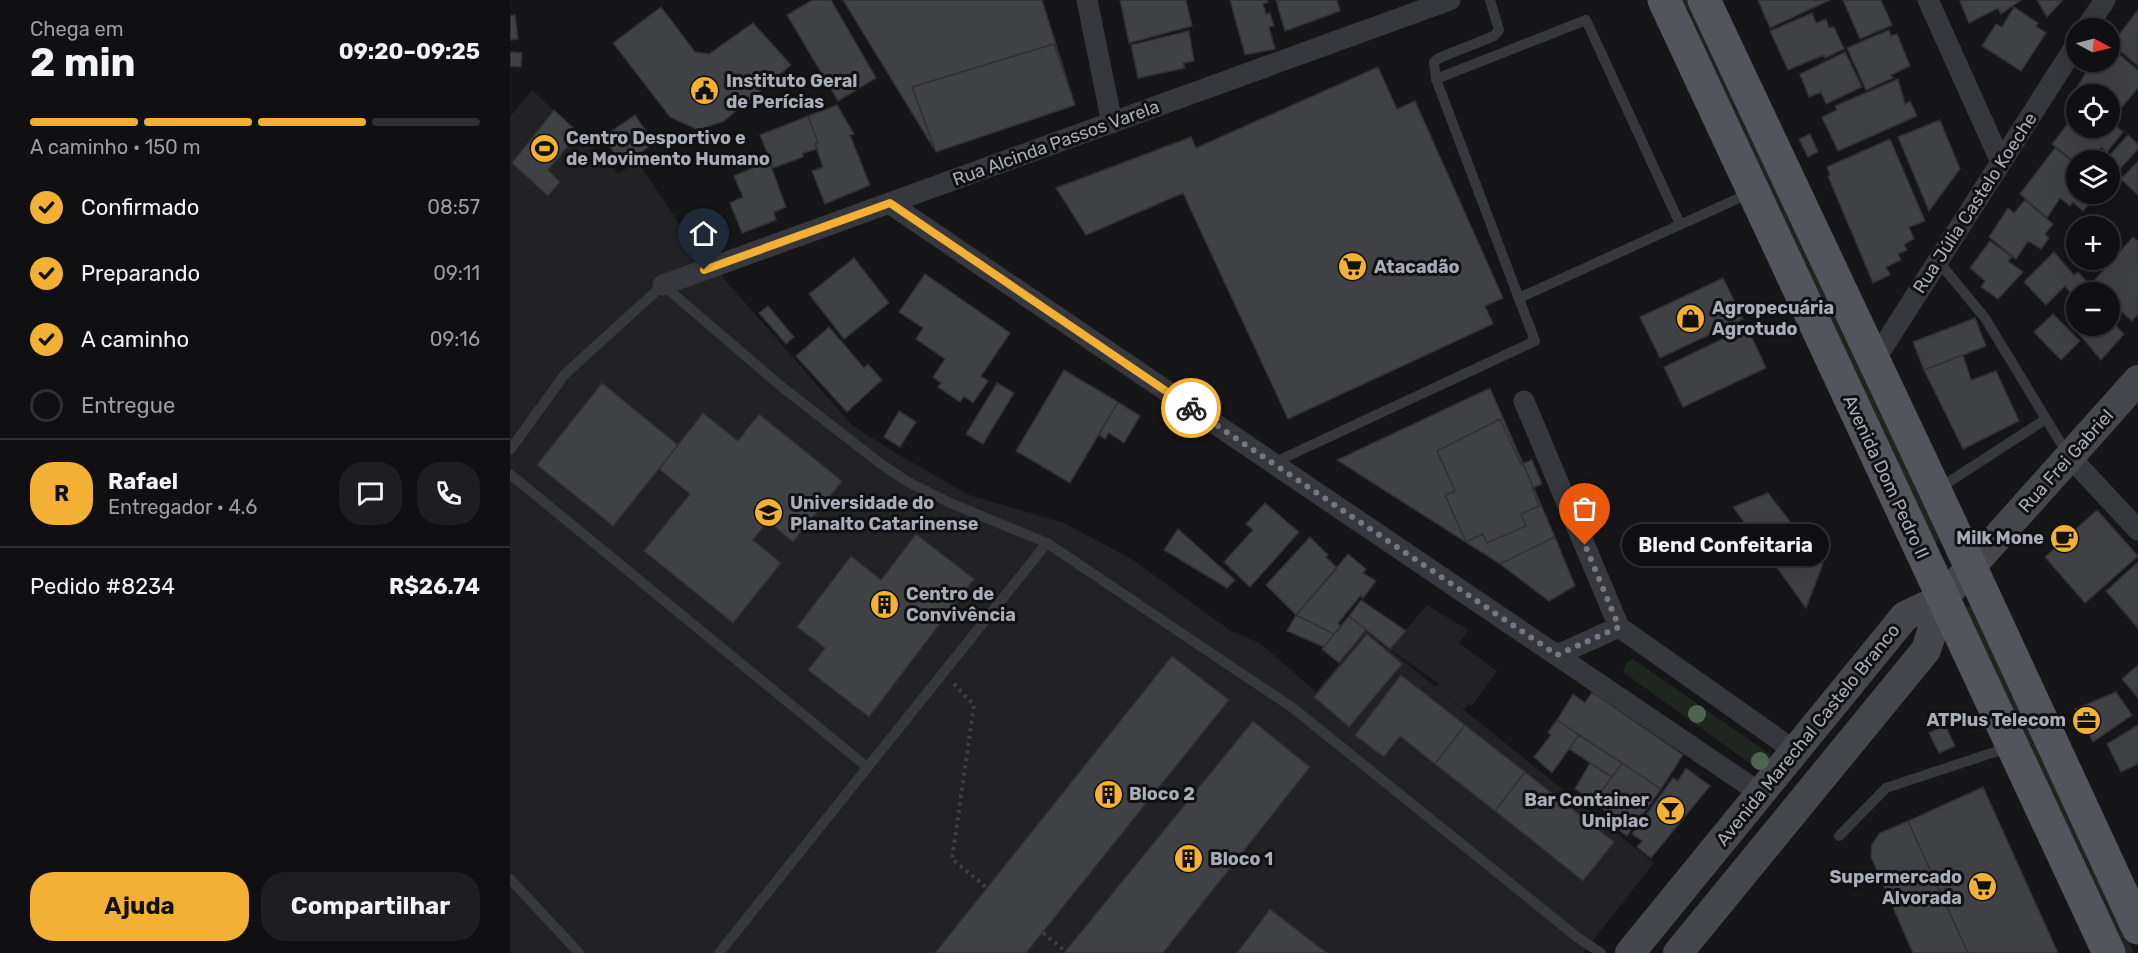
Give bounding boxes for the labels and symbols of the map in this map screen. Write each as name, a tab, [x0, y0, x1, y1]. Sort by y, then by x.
north arrow	[2066, 18, 2120, 72]
place label: Instituto Geral de Perícias	[726, 70, 858, 113]
public building icon: Instituto Geral de Perícias	[689, 75, 721, 107]
street label: Rua Alcinda Passos Varela	[950, 95, 1162, 191]
street label: Rua Júlia Castelo Koeche	[1908, 108, 2042, 298]
place label: Centro Desportivo e de Movimento Humano	[566, 127, 770, 170]
sports icon: Centro Desportivo e de Movimento Humano	[529, 132, 561, 164]
pin	[678, 208, 729, 270]
supermarket icon: Atacadão	[1337, 251, 1369, 283]
place label: Atacadão	[1374, 256, 1460, 278]
place label: Agropecuária Agrotudo	[1712, 297, 1834, 340]
shop icon: Agropecuária Agrotudo	[1675, 302, 1707, 334]
courier	[1161, 378, 1221, 438]
street label: Avenida Dom Pedro II	[1838, 392, 1934, 562]
street label: Rua Frei Gabriel	[2014, 405, 2118, 517]
pin	[1559, 483, 1610, 545]
place label: Universidade do Planalto Catarinense	[790, 492, 979, 535]
school or university icon: Universidade do Planalto Catarinense	[753, 497, 785, 529]
cafe icon: Milk Mone	[2049, 522, 2081, 554]
callout: Blend Confeitaria	[1621, 524, 1828, 566]
place label: Milk Mone	[1956, 527, 2044, 549]
place label: Centro de Convivência	[906, 583, 1016, 626]
building icon: Centro de Convivência	[869, 588, 901, 620]
street label: Avenida Marechal Castelo Branco	[1712, 620, 1904, 850]
office icon: ATPlus Telecom	[2071, 704, 2103, 736]
place label: ATPlus Telecom	[1926, 709, 2066, 731]
building icon: Bloco 2	[1092, 778, 1124, 810]
place label: Bloco 2	[1129, 783, 1195, 805]
place label: Bar Container Uniplac	[1524, 789, 1649, 832]
bar icon: Bar Container Uniplac	[1654, 794, 1686, 826]
building icon: Bloco 1	[1173, 843, 1205, 875]
place label: Bloco 1	[1210, 848, 1273, 870]
place label: Supermercado Alvorada	[1829, 866, 1962, 909]
supermarket icon: Supermercado Alvorada	[1967, 871, 1999, 903]

